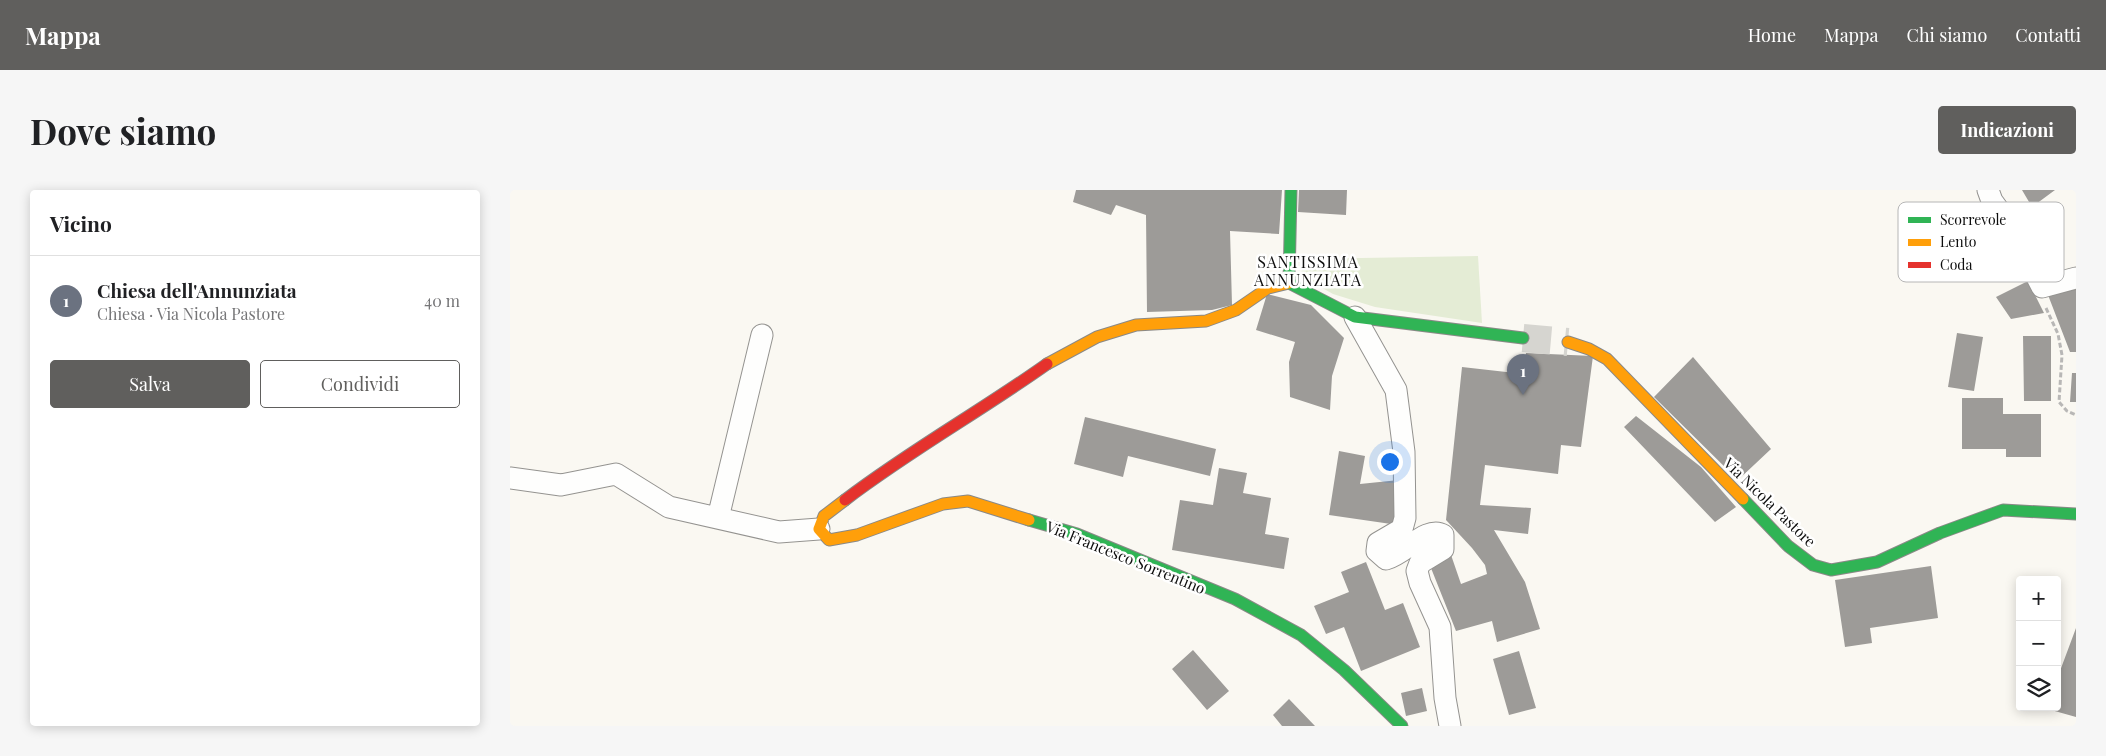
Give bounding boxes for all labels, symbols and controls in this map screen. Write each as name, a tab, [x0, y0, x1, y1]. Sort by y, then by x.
text: Mappa	[25, 19, 101, 51]
text: Home	[1748, 23, 1796, 47]
text: Mappa	[1824, 23, 1879, 47]
text: Chi siamo	[1907, 23, 1987, 47]
text: Contatti	[2015, 23, 2081, 47]
button: Indicazioni	[1938, 106, 2076, 154]
text: Dove siamo	[30, 107, 216, 154]
legend	[1898, 202, 2064, 282]
text: Vicino	[50, 209, 112, 237]
text: Scorrevole	[1940, 210, 2006, 229]
text: Lento	[1940, 232, 1977, 251]
district label: SANTISSIMA ANNUNZIATA	[1253, 251, 1362, 290]
text: Coda	[1940, 255, 1972, 274]
text: Chiesa dell'Annunziata	[97, 277, 297, 303]
text: 1	[63, 290, 69, 311]
text: 40 m	[424, 290, 460, 311]
text: Chiesa · Via Nicola Pastore	[97, 303, 285, 324]
pin: 1	[1507, 354, 1539, 395]
button: Salva	[50, 360, 250, 408]
button: Condividi	[260, 360, 460, 408]
your location	[1377, 449, 1403, 475]
street label: Via Nicola Pastore	[1719, 452, 1820, 551]
street label: Via Francesco Sorrentino	[1043, 516, 1208, 598]
map controls	[2016, 576, 2061, 711]
button: +	[2016, 576, 2061, 621]
button: −	[2016, 621, 2061, 666]
button: layers	[2016, 666, 2061, 711]

